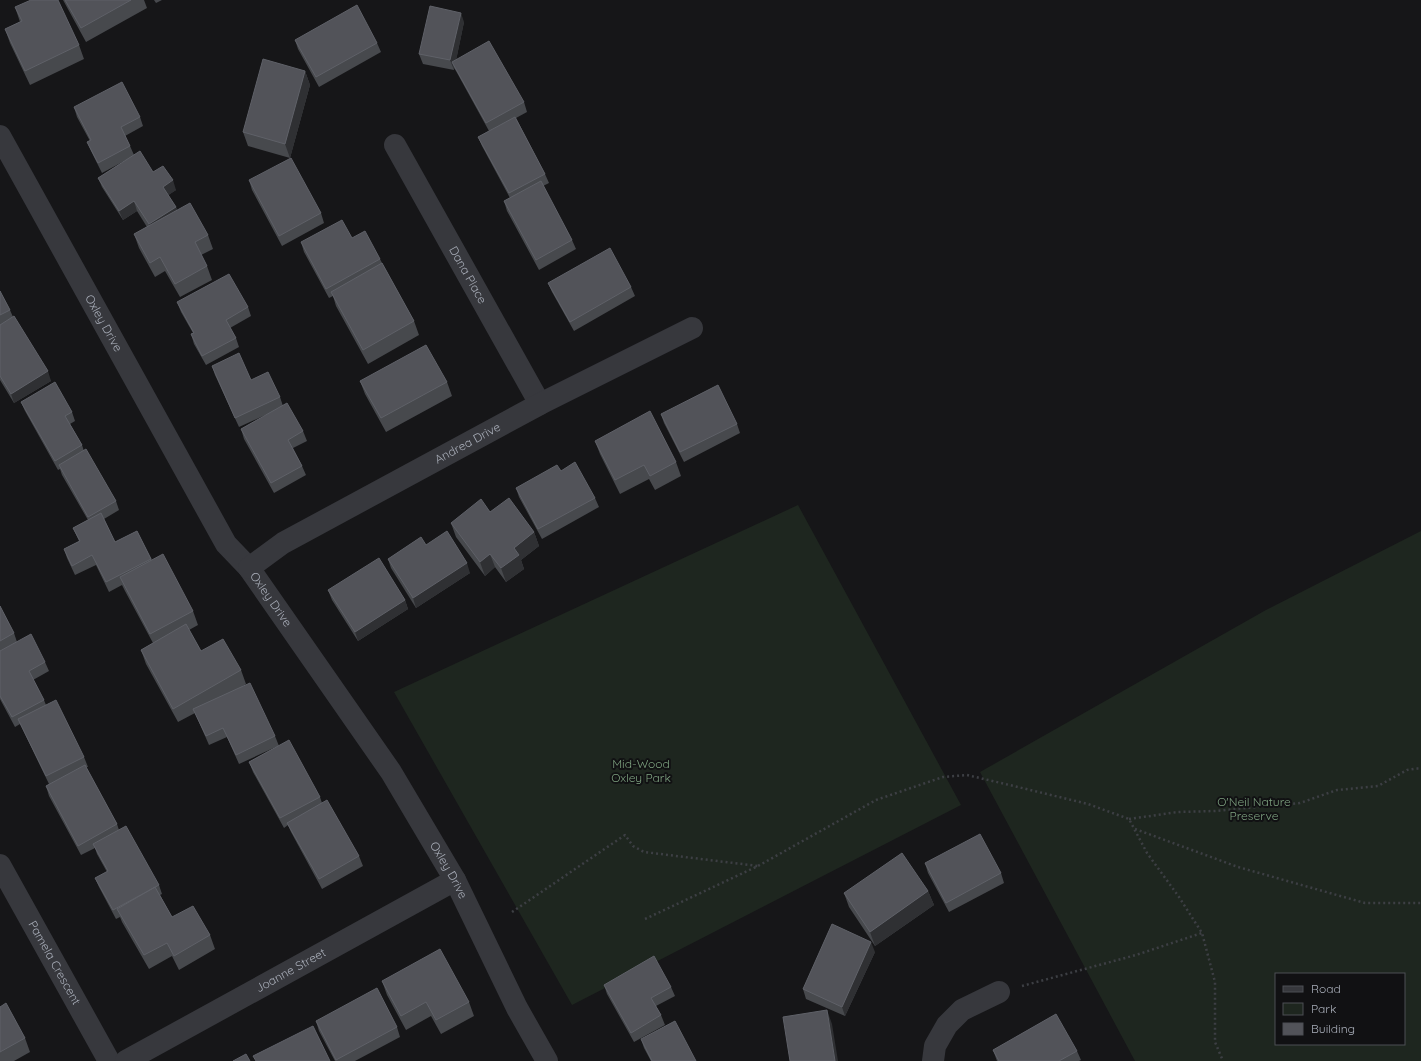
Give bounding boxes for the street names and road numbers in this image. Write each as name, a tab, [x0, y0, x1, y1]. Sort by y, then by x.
street label: Dana Place	[446, 243, 490, 306]
street label: Oxley Drive	[82, 292, 126, 354]
street label: Andrea Drive	[432, 419, 503, 467]
street label: Oxley Drive	[247, 569, 296, 630]
street label: Oxley Drive	[427, 839, 471, 901]
street label: Pamela Crescent	[25, 918, 84, 1007]
street label: Joanne Street	[253, 945, 328, 995]

